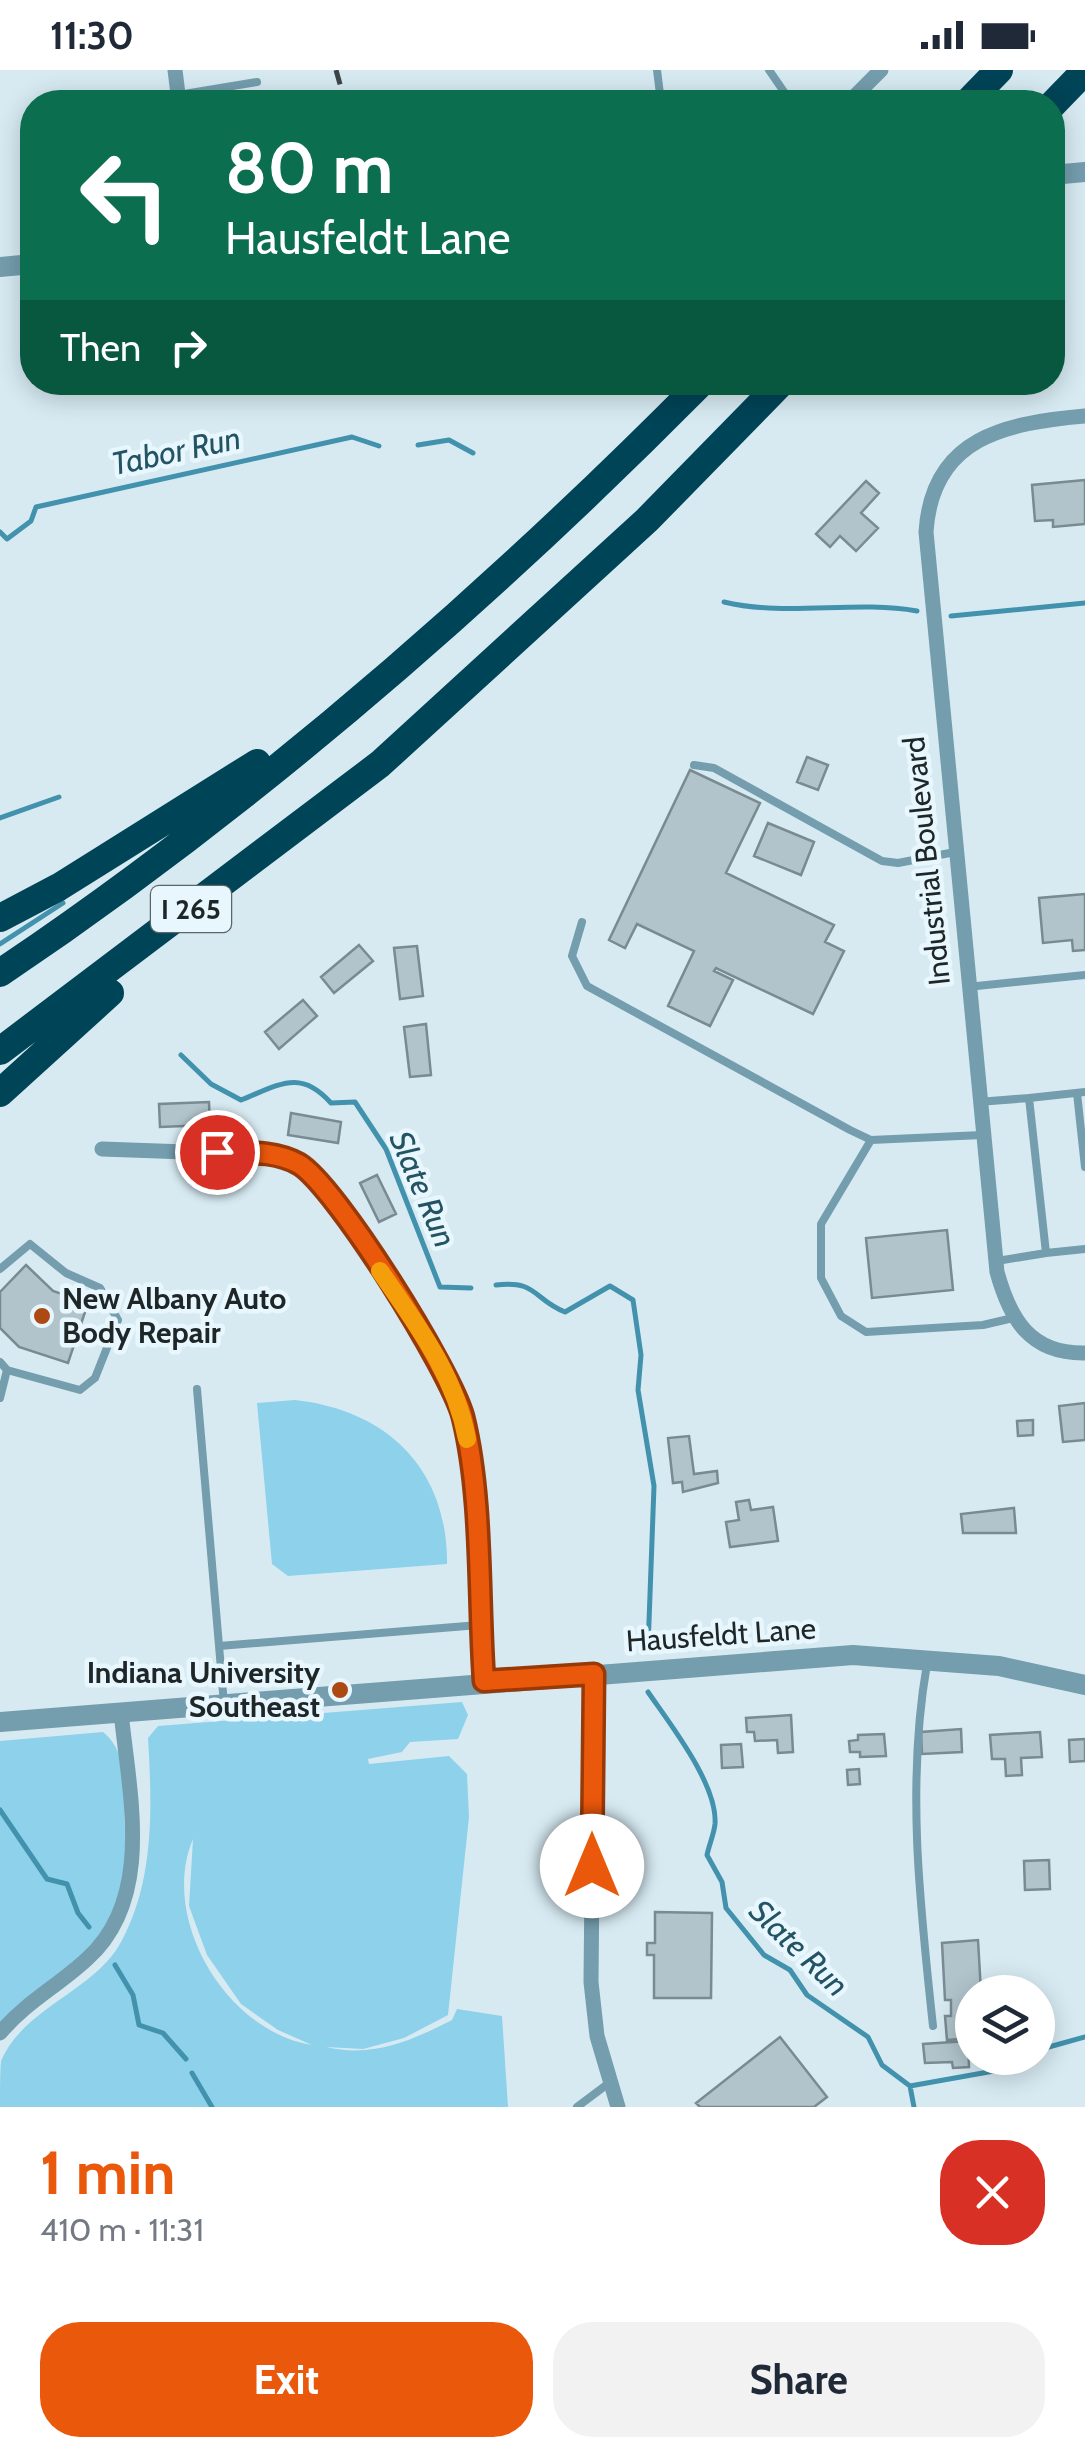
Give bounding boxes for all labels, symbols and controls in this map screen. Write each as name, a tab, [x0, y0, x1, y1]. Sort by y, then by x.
text: 11:30	[50, 12, 134, 59]
text: 80 m	[225, 125, 393, 211]
icon: left	[60, 130, 190, 260]
text: Hausfeldt Lane	[225, 211, 511, 265]
icon: right	[161, 320, 216, 375]
text: Then	[60, 324, 141, 371]
water label: Tabor Run	[108, 418, 244, 483]
street label: Industrial Boulevard	[895, 735, 958, 987]
road number: I 265	[151, 886, 231, 932]
pin	[175, 1110, 260, 1195]
icon: arrive	[190, 1125, 245, 1180]
water label: Slate Run	[382, 1125, 465, 1253]
place label: New Albany Auto Body Repair	[62, 1280, 286, 1351]
marker: New Albany Auto Body Repair	[31, 1305, 53, 1327]
street label: Hausfeldt Lane	[625, 1609, 817, 1660]
place label: Indiana University Southeast	[87, 1654, 321, 1725]
marker: Indiana University Southeast	[329, 1679, 351, 1701]
position arrow	[540, 1814, 644, 1918]
water label: Slate Run	[742, 1891, 857, 2004]
map controls	[955, 1975, 1055, 2075]
button: layers	[955, 1975, 1055, 2075]
text: 1 min	[40, 2136, 175, 2209]
button: close	[940, 2140, 1045, 2245]
text: 410 m · 11:31	[40, 2210, 204, 2249]
button: Exit	[40, 2322, 533, 2437]
button: Share	[553, 2322, 1045, 2437]

